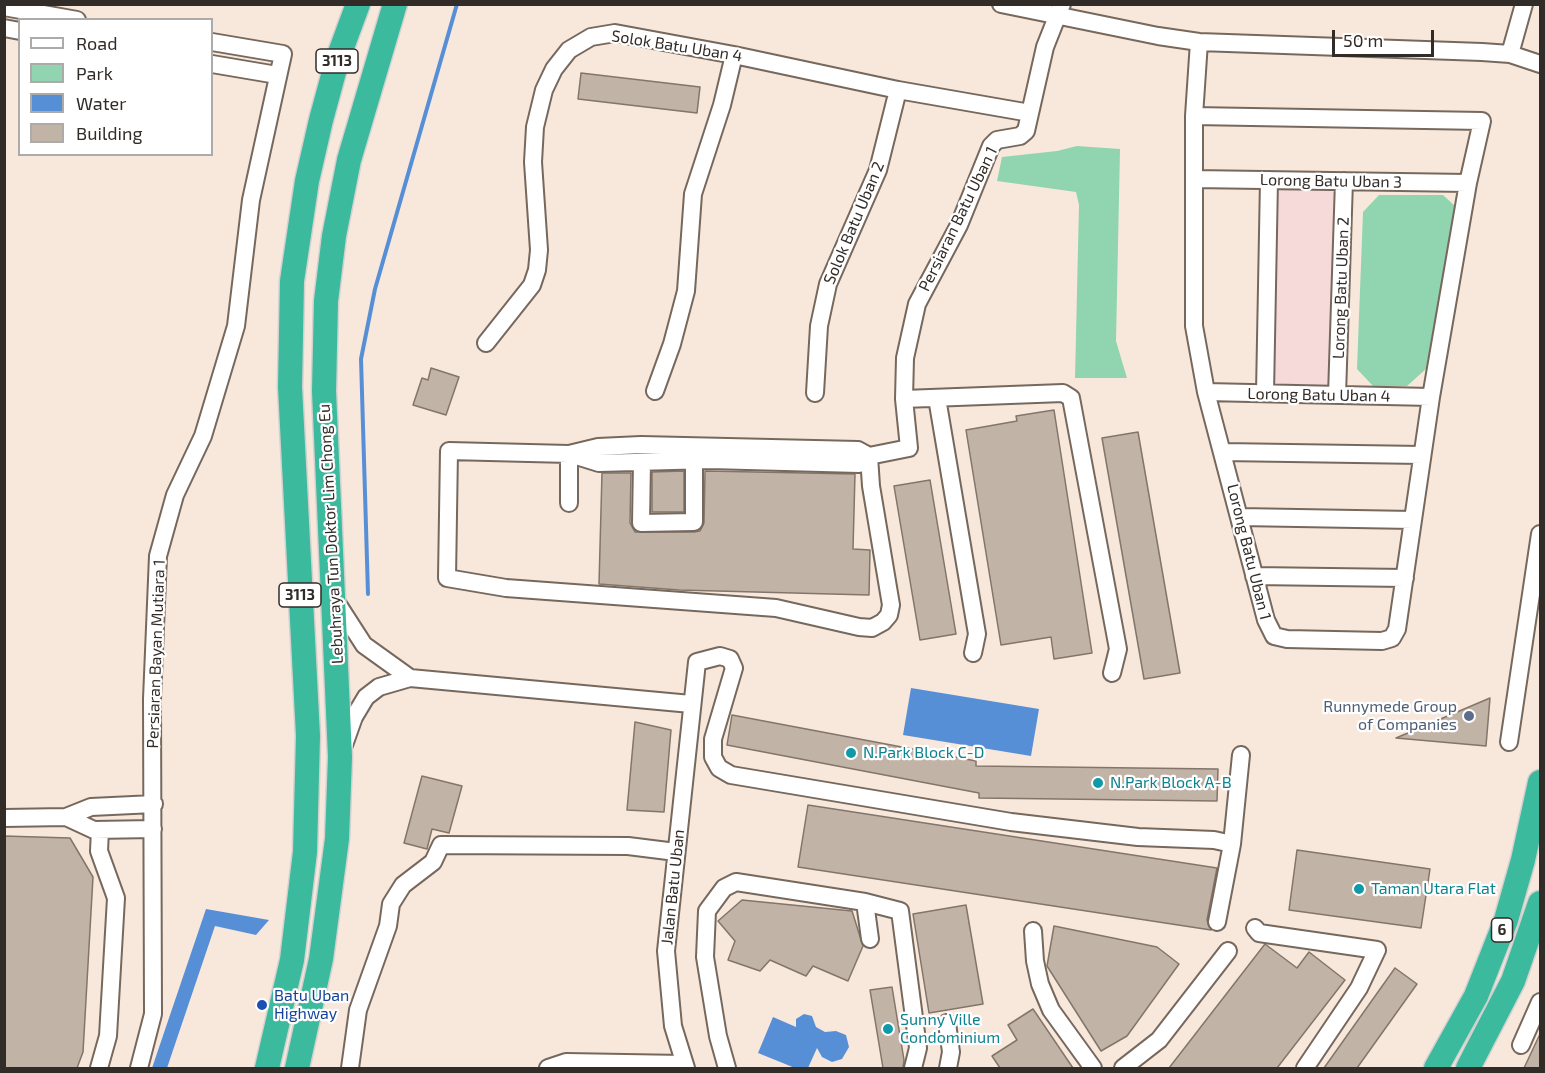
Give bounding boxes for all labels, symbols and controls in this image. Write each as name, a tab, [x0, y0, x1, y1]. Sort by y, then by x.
legend	[18, 18, 213, 156]
scale bar	[1335, 18, 1437, 56]
street label: Solok Batu Uban 4	[610, 26, 744, 66]
text: 50 m	[1343, 29, 1383, 51]
text: Road	[76, 32, 117, 54]
road number: 3113	[316, 49, 358, 73]
text: Park	[76, 62, 113, 84]
text: Water	[76, 92, 126, 114]
text: Building	[76, 122, 143, 144]
street label: Persiaran Batu Uban 1	[915, 144, 1001, 294]
street label: Solok Batu Uban 2	[819, 159, 889, 287]
street label: Lorong Batu Uban 3	[1260, 170, 1402, 192]
street label: Lorong Batu Uban 2	[1329, 217, 1353, 359]
street label: Lorong Batu Uban 4	[1247, 384, 1391, 406]
street label: Lebuhraya Tun Doktor Lim Chong Eu	[315, 404, 347, 664]
street label: Lorong Batu Uban 1	[1223, 482, 1275, 622]
street label: Persiaran Bayan Mutiara 1	[143, 559, 169, 749]
road number: 3113	[279, 583, 321, 607]
place label: Runnymede Group of Companies	[1323, 697, 1457, 735]
marker: Runnymede Group of Companies	[1462, 709, 1476, 723]
place label: N.Park Block C-D	[863, 743, 984, 763]
marker: N.Park Block C-D	[844, 746, 858, 760]
place label: N.Park Block A-B	[1110, 773, 1232, 793]
marker: N.Park Block A-B	[1091, 776, 1105, 790]
street label: Jalan Batu Uban	[657, 828, 689, 946]
place label: Taman Utara Flat	[1371, 879, 1496, 899]
marker: Taman Utara Flat	[1352, 882, 1366, 896]
road number: 6	[1492, 918, 1512, 942]
place label: Batu Uban Highway	[274, 986, 349, 1024]
marker: Batu Uban Highway	[255, 998, 269, 1012]
place label: Sunny Ville Condominium	[900, 1010, 1000, 1048]
marker: Sunny Ville Condominium	[881, 1022, 895, 1036]

